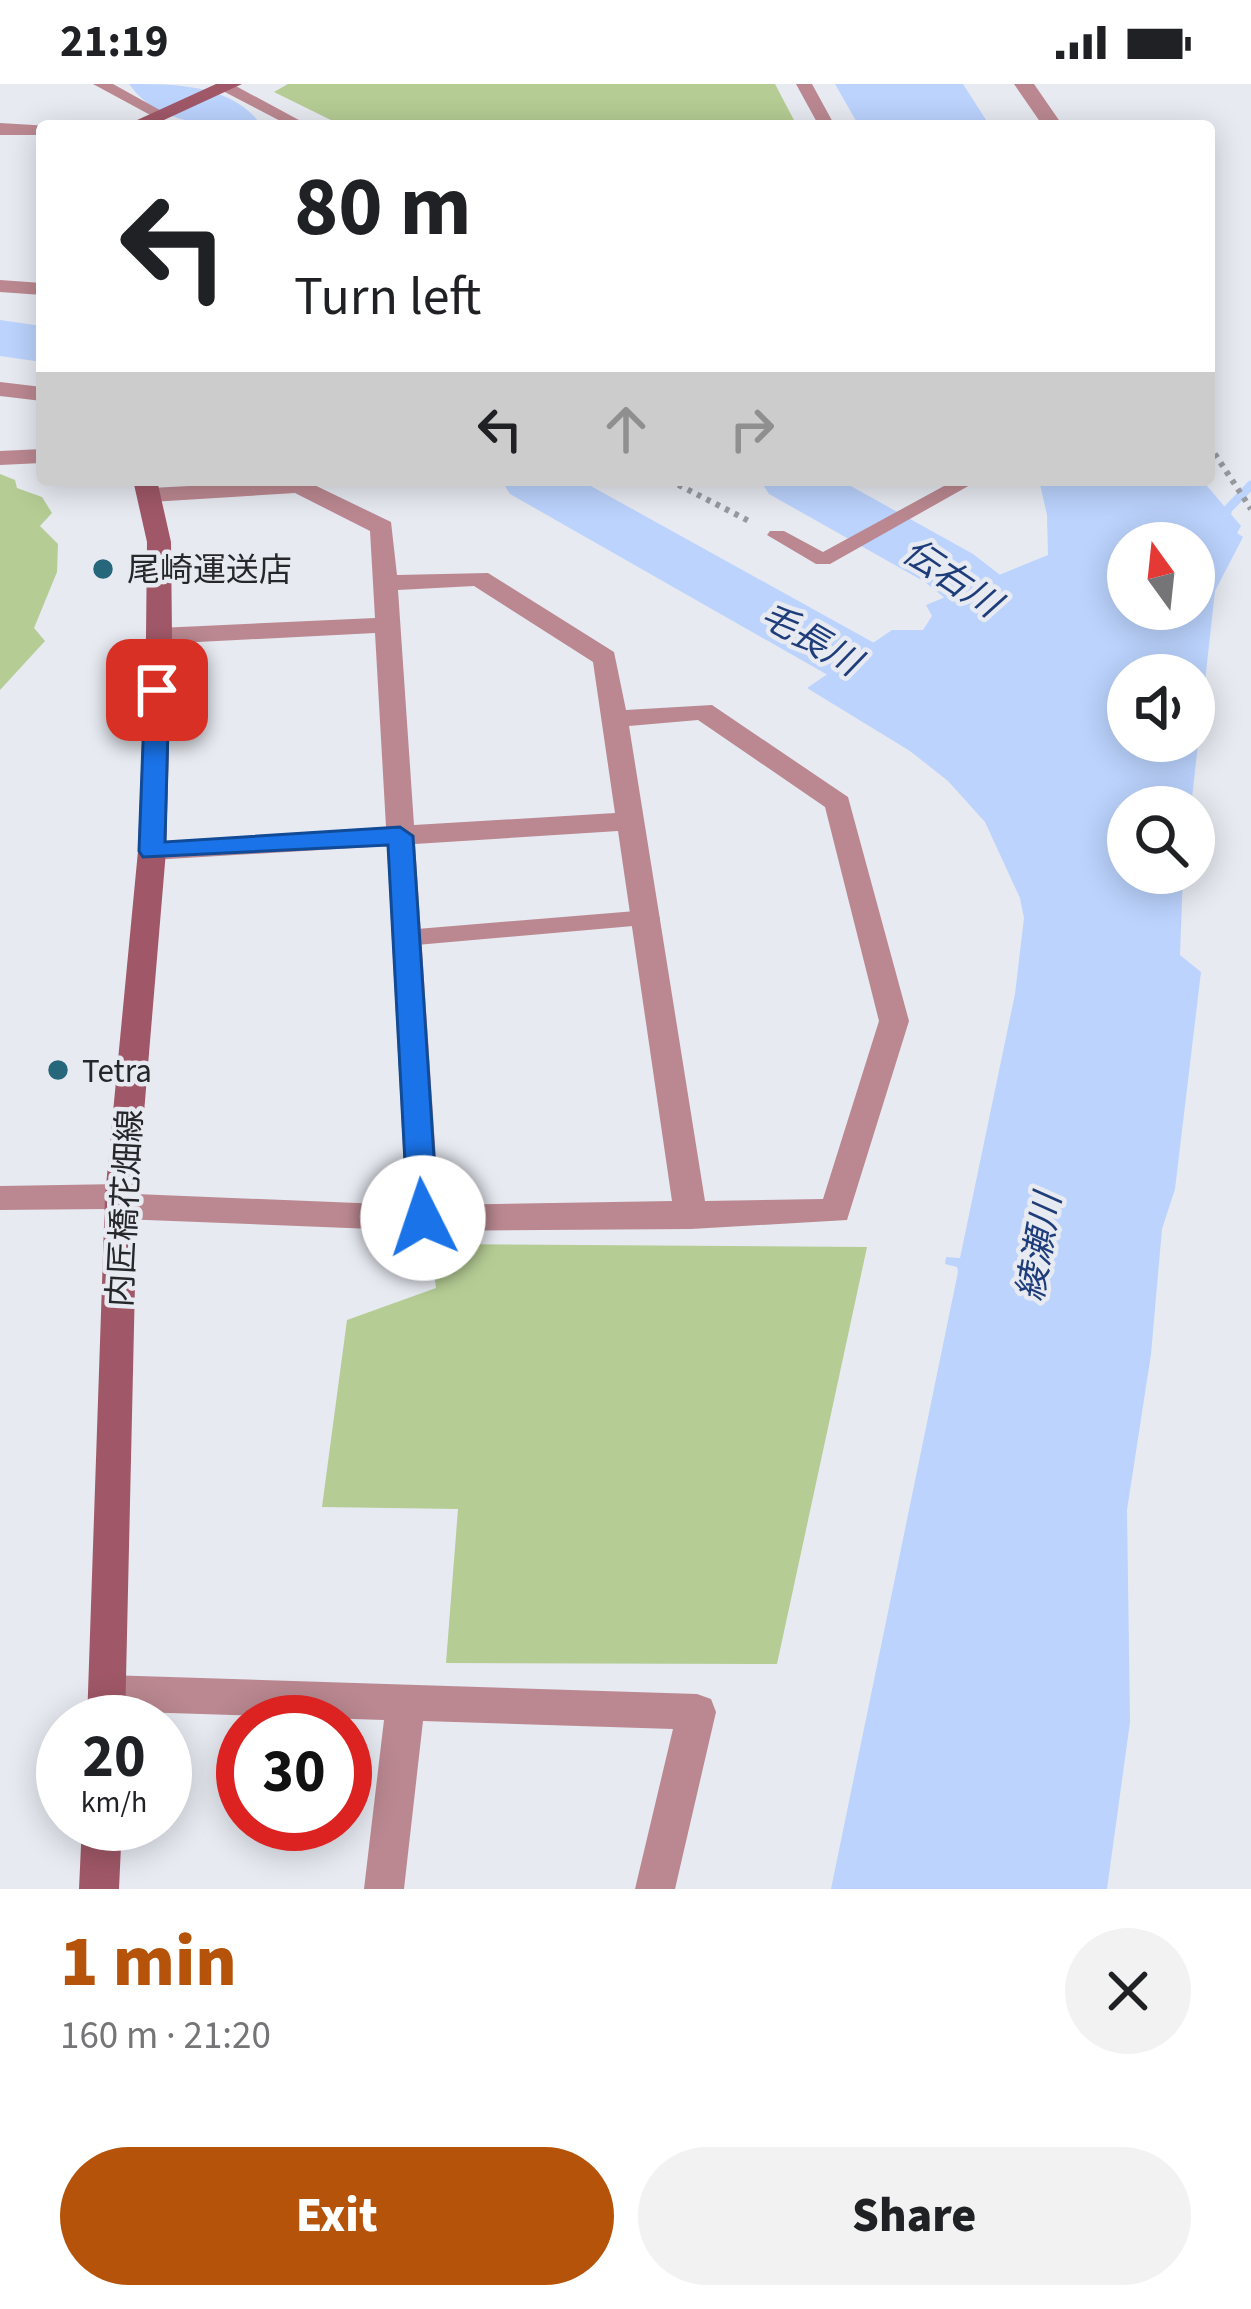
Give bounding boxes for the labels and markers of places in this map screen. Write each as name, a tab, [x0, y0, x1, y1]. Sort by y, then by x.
place label: 尾崎運送店	[127, 547, 292, 594]
marker: 尾崎運送店	[90, 556, 116, 582]
pin	[106, 639, 208, 741]
place label: Tetra	[82, 1048, 152, 1095]
marker: Tetra	[45, 1057, 71, 1083]

